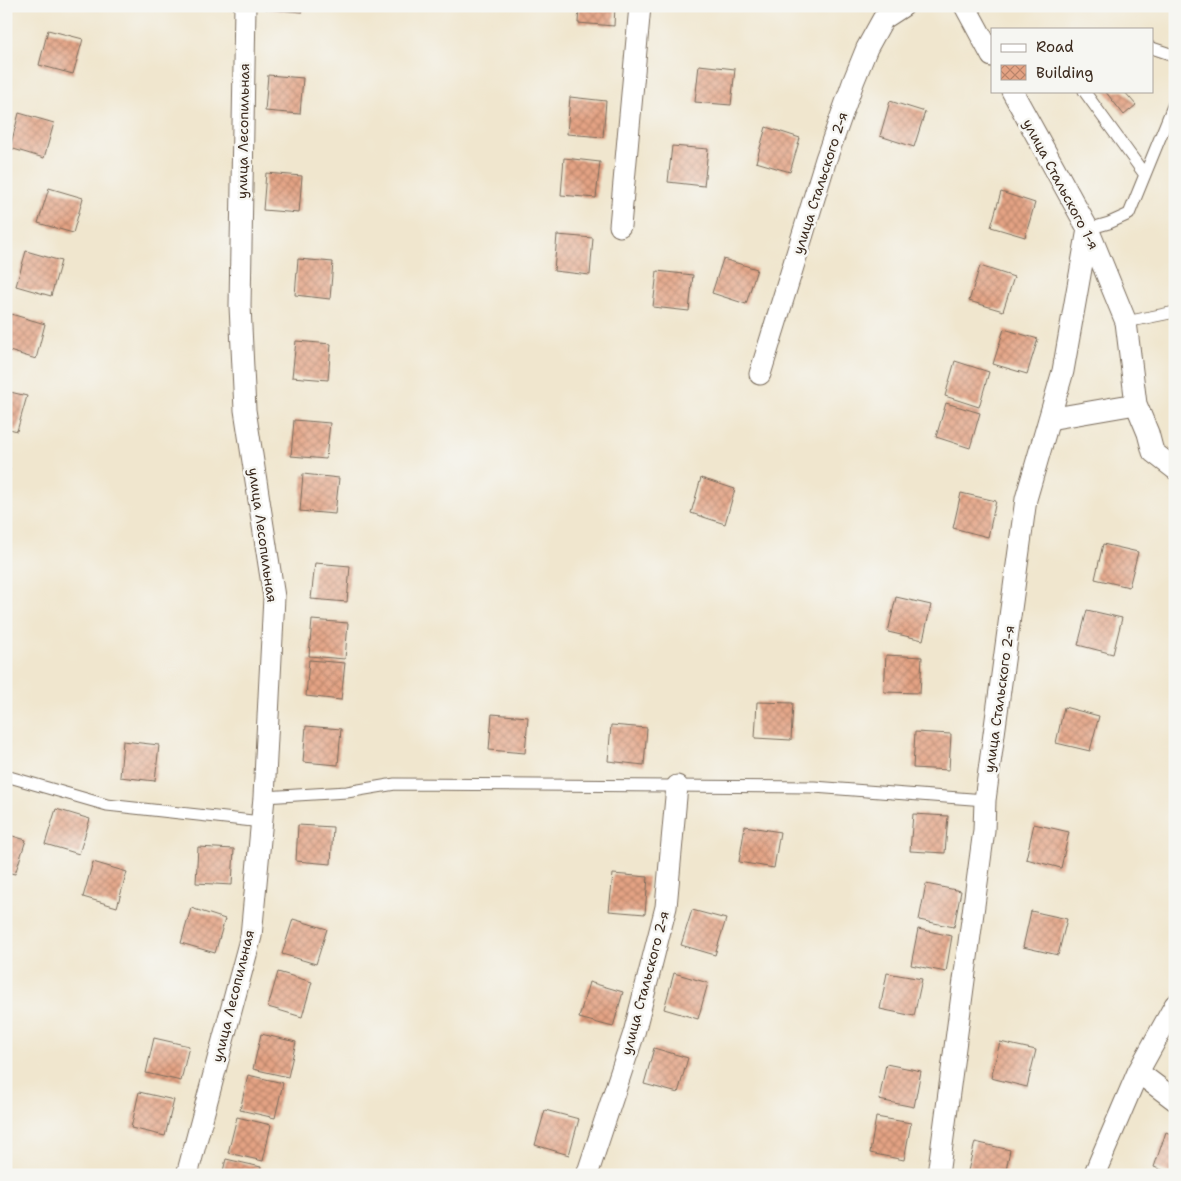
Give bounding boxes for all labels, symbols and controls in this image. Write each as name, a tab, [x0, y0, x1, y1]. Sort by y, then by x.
legend	[991, 28, 1154, 92]
text: Road	[1036, 37, 1074, 57]
street label: улица Лесопильная	[233, 63, 253, 199]
text: Building	[1036, 63, 1093, 83]
street label: улица Стальского 2-я	[788, 110, 852, 256]
street label: улица Стальского 1-я	[1019, 116, 1103, 252]
street label: улица Лесопильная	[245, 467, 281, 603]
street label: улица Стальского 2-я	[980, 624, 1018, 774]
street label: улица Стальского 2-я	[617, 909, 673, 1057]
street label: улица Лесопильная	[208, 928, 258, 1064]

